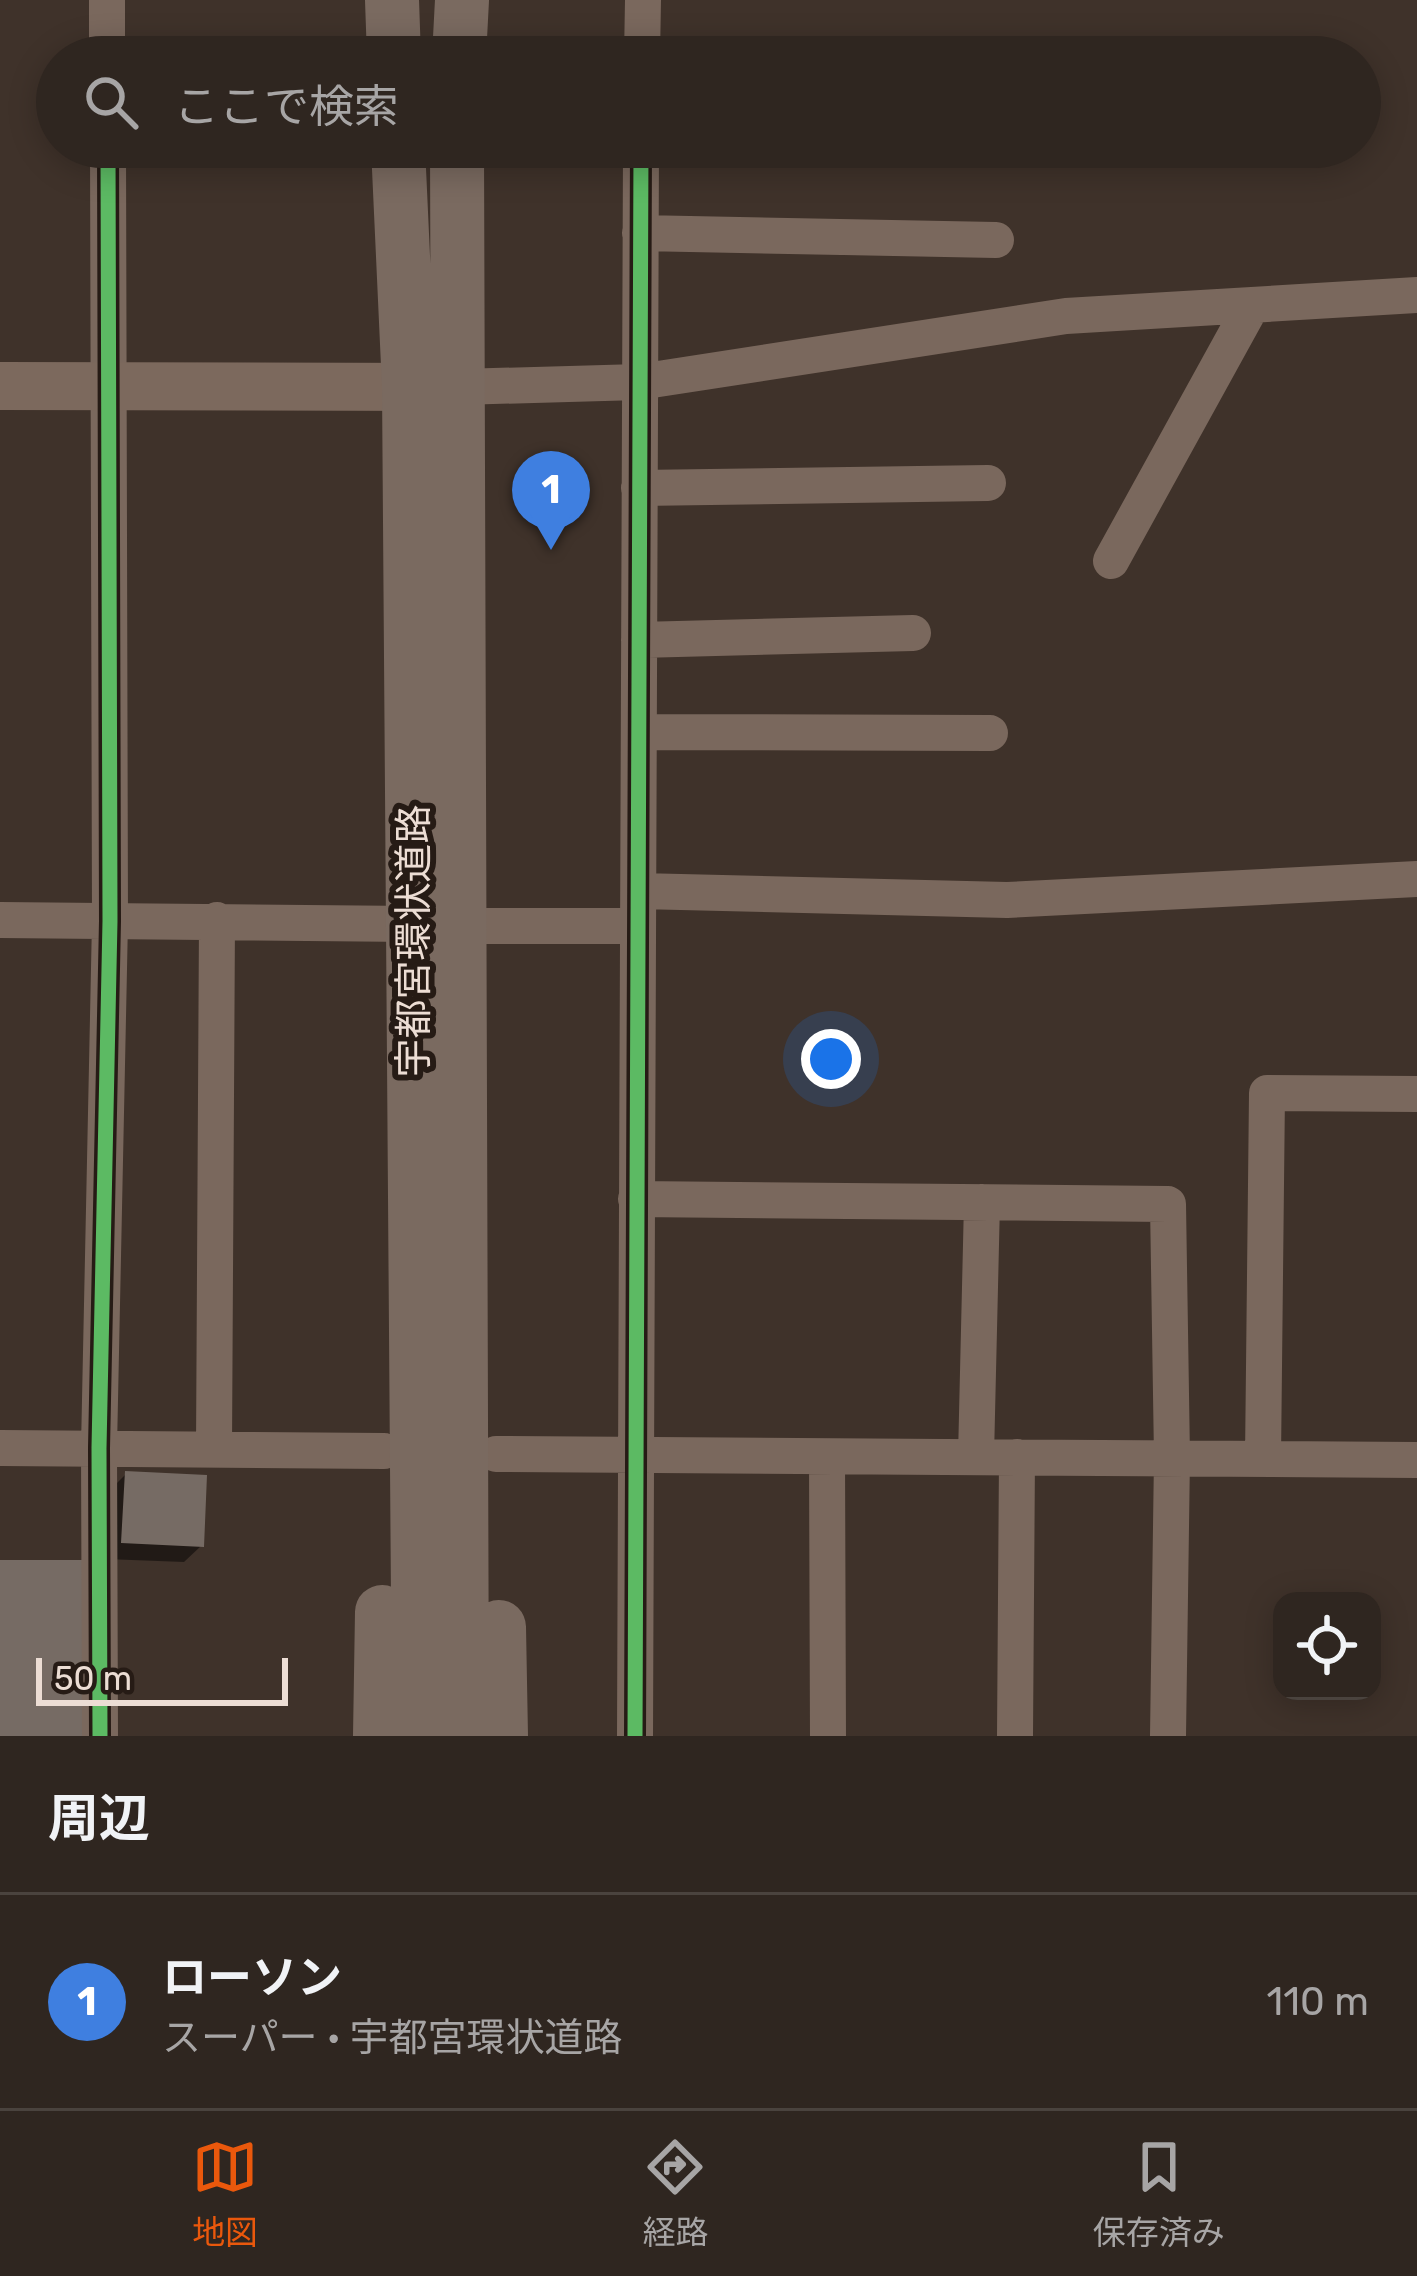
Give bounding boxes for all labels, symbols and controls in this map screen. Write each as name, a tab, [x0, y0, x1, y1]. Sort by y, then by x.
search box	[36, 36, 1381, 168]
icon: search	[78, 69, 144, 135]
text: ここで検索	[174, 80, 399, 133]
pin: 1	[512, 451, 590, 550]
street label: 宇都宮環状道路	[391, 804, 437, 1078]
your location	[801, 1029, 861, 1089]
map controls	[1273, 1592, 1381, 1700]
button: locate	[1273, 1592, 1381, 1700]
scale bar	[36, 1652, 288, 1705]
text: 50 m	[54, 1659, 132, 1698]
text: 周辺	[48, 1788, 150, 1849]
text: ローソン	[162, 1951, 342, 2004]
text: 1	[77, 1979, 97, 2025]
text: 110 m	[1267, 1979, 1369, 2025]
text: スーパー · 宇都宮環状道路	[162, 2015, 623, 2061]
tab: 地図	[192, 2134, 258, 2254]
tab: 経路	[642, 2134, 708, 2254]
tab: 保存済み	[1093, 2134, 1225, 2254]

